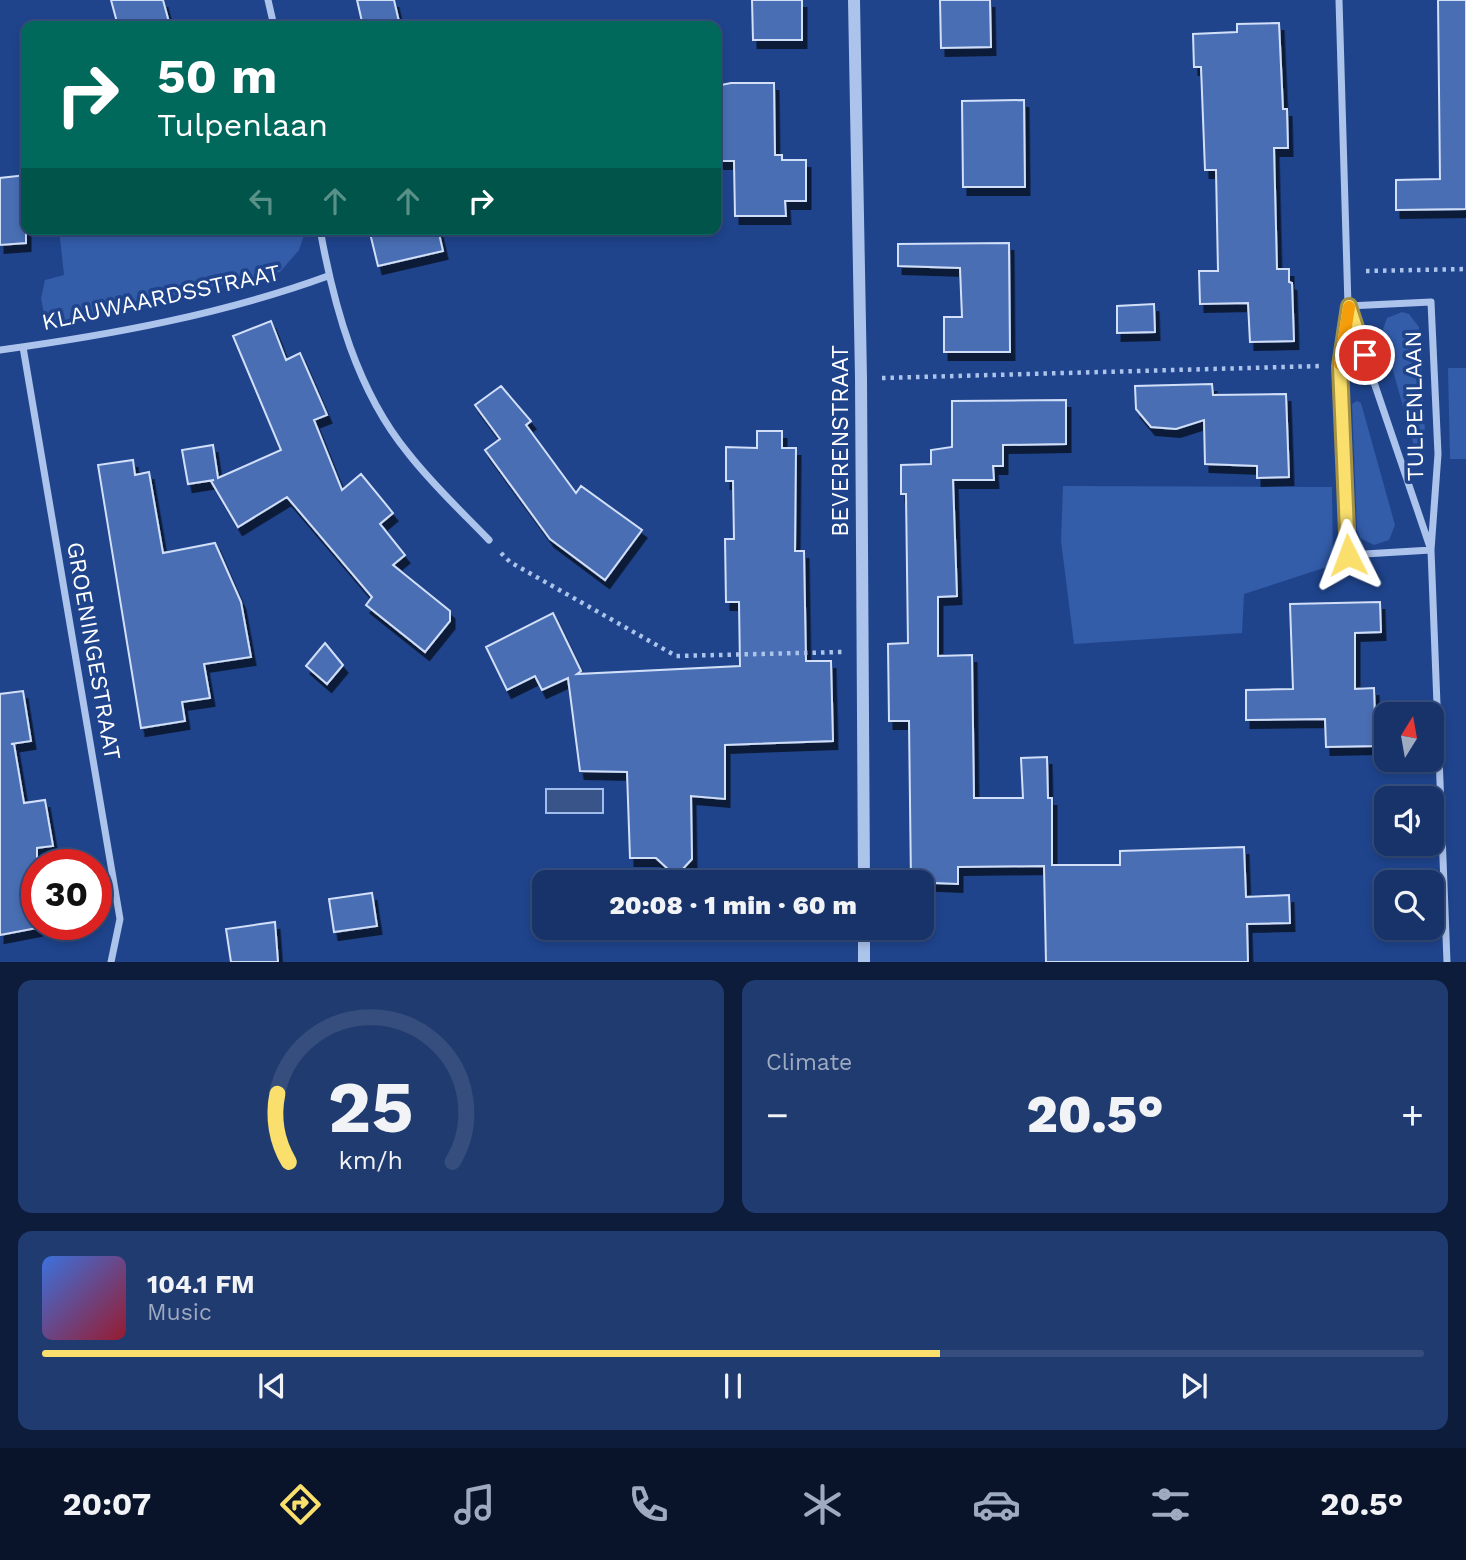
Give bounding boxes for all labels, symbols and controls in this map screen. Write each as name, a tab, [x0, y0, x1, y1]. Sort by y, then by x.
text: 50 m	[157, 47, 277, 105]
icon: right	[42, 49, 133, 140]
text: Tulpenlaan	[157, 106, 328, 144]
icon: left	[243, 182, 281, 220]
icon: ahead	[316, 182, 354, 220]
icon: ahead	[389, 182, 427, 220]
icon: right	[462, 182, 500, 220]
street label: KLAUWAARDSSTRAAT	[39, 259, 283, 336]
pin	[1335, 325, 1395, 385]
street label: TULPENLAAN	[1400, 331, 1429, 481]
icon: arrive	[1346, 336, 1384, 374]
street label: BEVERENSTRAAT	[827, 345, 854, 537]
position arrow	[1311, 518, 1385, 592]
street label: GROENINGESTRAAT	[61, 540, 126, 762]
north arrow	[1374, 702, 1444, 772]
map controls	[1374, 702, 1444, 940]
button: sound	[1374, 786, 1444, 856]
speed limit sign: 30	[21, 849, 112, 940]
button: search	[1374, 870, 1444, 940]
text: 20:08 · 1 min · 60 m	[609, 890, 857, 920]
text: Climate	[766, 1049, 852, 1076]
text: 25	[328, 1065, 414, 1151]
text: 20.5°	[1026, 1084, 1164, 1145]
text: −	[766, 1093, 789, 1137]
text: +	[1401, 1093, 1424, 1137]
text: km/h	[339, 1146, 403, 1175]
text: 104.1 FM	[147, 1269, 255, 1299]
text: Music	[147, 1299, 212, 1326]
icon: previous	[253, 1367, 291, 1405]
icon: pause	[714, 1367, 752, 1405]
icon: next	[1175, 1367, 1213, 1405]
icon: directions	[276, 1480, 325, 1529]
icon: music	[450, 1480, 499, 1529]
icon: phone	[624, 1480, 673, 1529]
icon: climate	[798, 1480, 847, 1529]
icon: car	[972, 1480, 1021, 1529]
icon: filters	[1146, 1480, 1195, 1529]
text: 20:07	[63, 1485, 151, 1523]
text: 20.5°	[1320, 1485, 1403, 1523]

